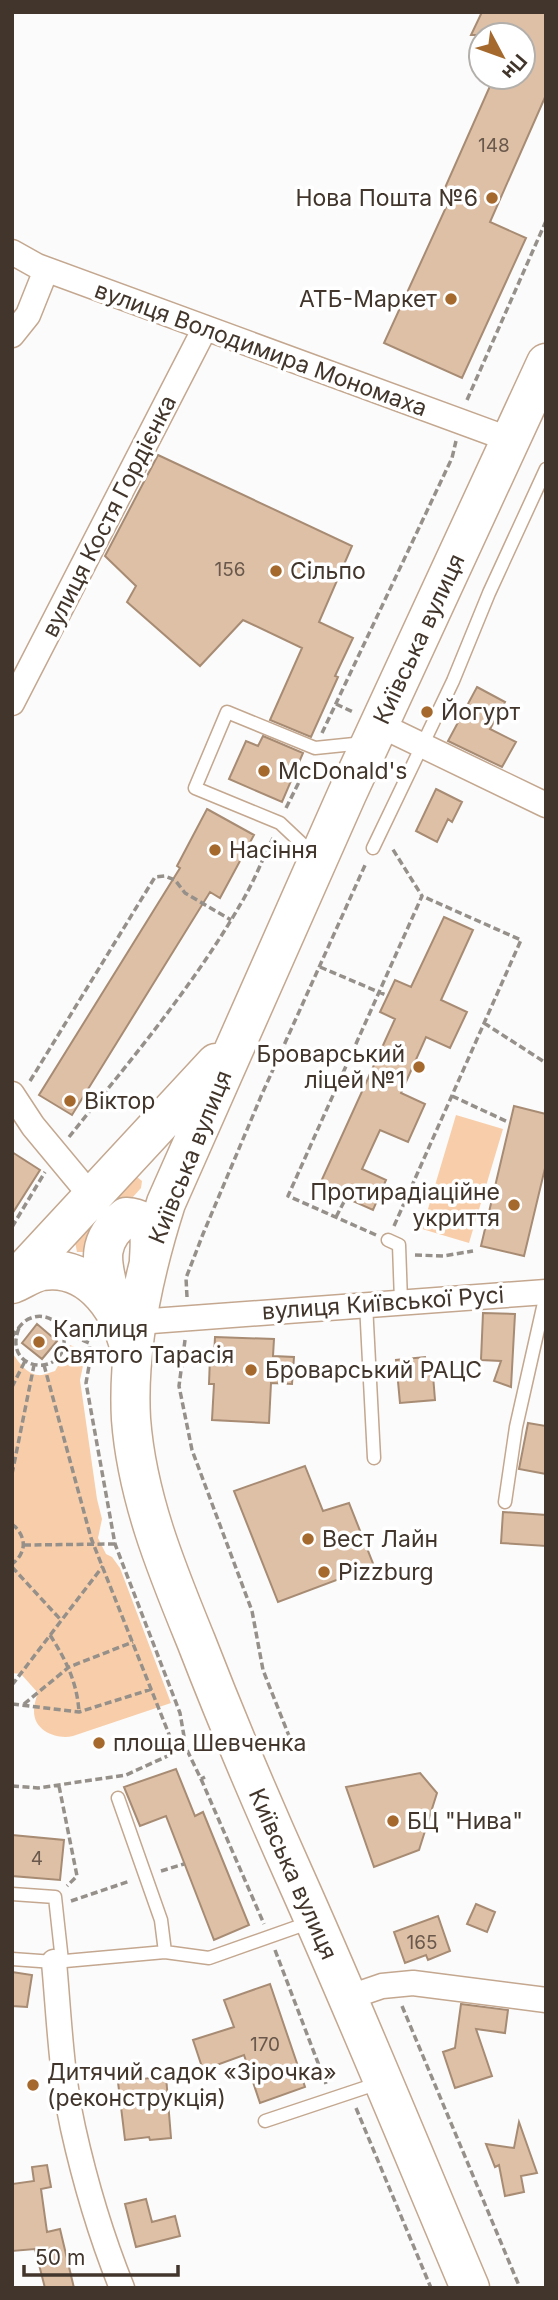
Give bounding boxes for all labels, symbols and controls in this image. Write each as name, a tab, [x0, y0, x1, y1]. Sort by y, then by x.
north arrow	[467, 21, 537, 91]
text: Пн	[497, 49, 532, 84]
house number: 148	[478, 134, 510, 157]
place label: Нова Пошта №6	[295, 184, 478, 212]
marker: Нова Пошта №6	[484, 190, 500, 206]
street label: вулиця Володимира Мономаха	[91, 276, 431, 422]
place label: АТБ-Маркет	[299, 285, 437, 313]
marker: АТБ-Маркет	[443, 291, 459, 307]
street label: вулиця Костя Гордієнка	[36, 390, 182, 642]
street label: Київська вулиця	[367, 550, 471, 728]
place label: Сільпо	[290, 557, 366, 585]
house number: 156	[214, 558, 246, 581]
marker: Сільпо	[268, 563, 284, 579]
place label: Йогурт	[441, 698, 521, 726]
marker: Йогурт	[419, 704, 435, 720]
place label: McDonald's	[278, 757, 408, 785]
marker: McDonald's	[256, 763, 272, 779]
place label: Насіння	[229, 836, 318, 864]
marker: Насіння	[207, 842, 223, 858]
place label: Броварський ліцей №1	[257, 1040, 405, 1094]
marker: Броварський ліцей №1	[411, 1059, 427, 1075]
street label: Київська вулиця	[142, 1066, 238, 1248]
place label: Віктор	[84, 1087, 155, 1115]
marker: Віктор	[62, 1093, 78, 1109]
place label: Протирадіаційне укриття	[310, 1178, 500, 1232]
marker: Протирадіаційне укриття	[506, 1197, 522, 1213]
street label: вулиця Київської Русі	[261, 1281, 505, 1325]
place label: Каплиця Святого Тарасія	[53, 1315, 234, 1369]
marker: Каплиця Святого Тарасія	[31, 1334, 47, 1350]
place label: Броварський РАЦС	[265, 1356, 482, 1384]
marker: Броварський РАЦС	[243, 1362, 259, 1378]
place label: Вест Лайн	[322, 1525, 438, 1553]
marker: Вест Лайн	[300, 1531, 316, 1547]
place label: Pizzburg	[338, 1558, 434, 1586]
marker: Pizzburg	[316, 1564, 332, 1580]
place label: площа Шевченка	[113, 1729, 306, 1757]
marker: площа Шевченка	[91, 1735, 107, 1751]
street label: Київська вулиця	[243, 1784, 343, 1964]
place label: БЦ "Нива"	[407, 1807, 523, 1835]
marker: БЦ "Нива"	[385, 1813, 401, 1829]
house number: 4	[31, 1847, 43, 1870]
house number: 165	[406, 1931, 438, 1954]
house number: 170	[250, 2033, 280, 2056]
place label: Дитячий садок «Зірочка» (реконструкція)	[47, 2058, 337, 2112]
marker: Дитячий садок «Зірочка» (реконструкція)	[25, 2077, 41, 2093]
scale bar	[24, 2234, 178, 2278]
text: 50 m	[35, 2245, 85, 2270]

